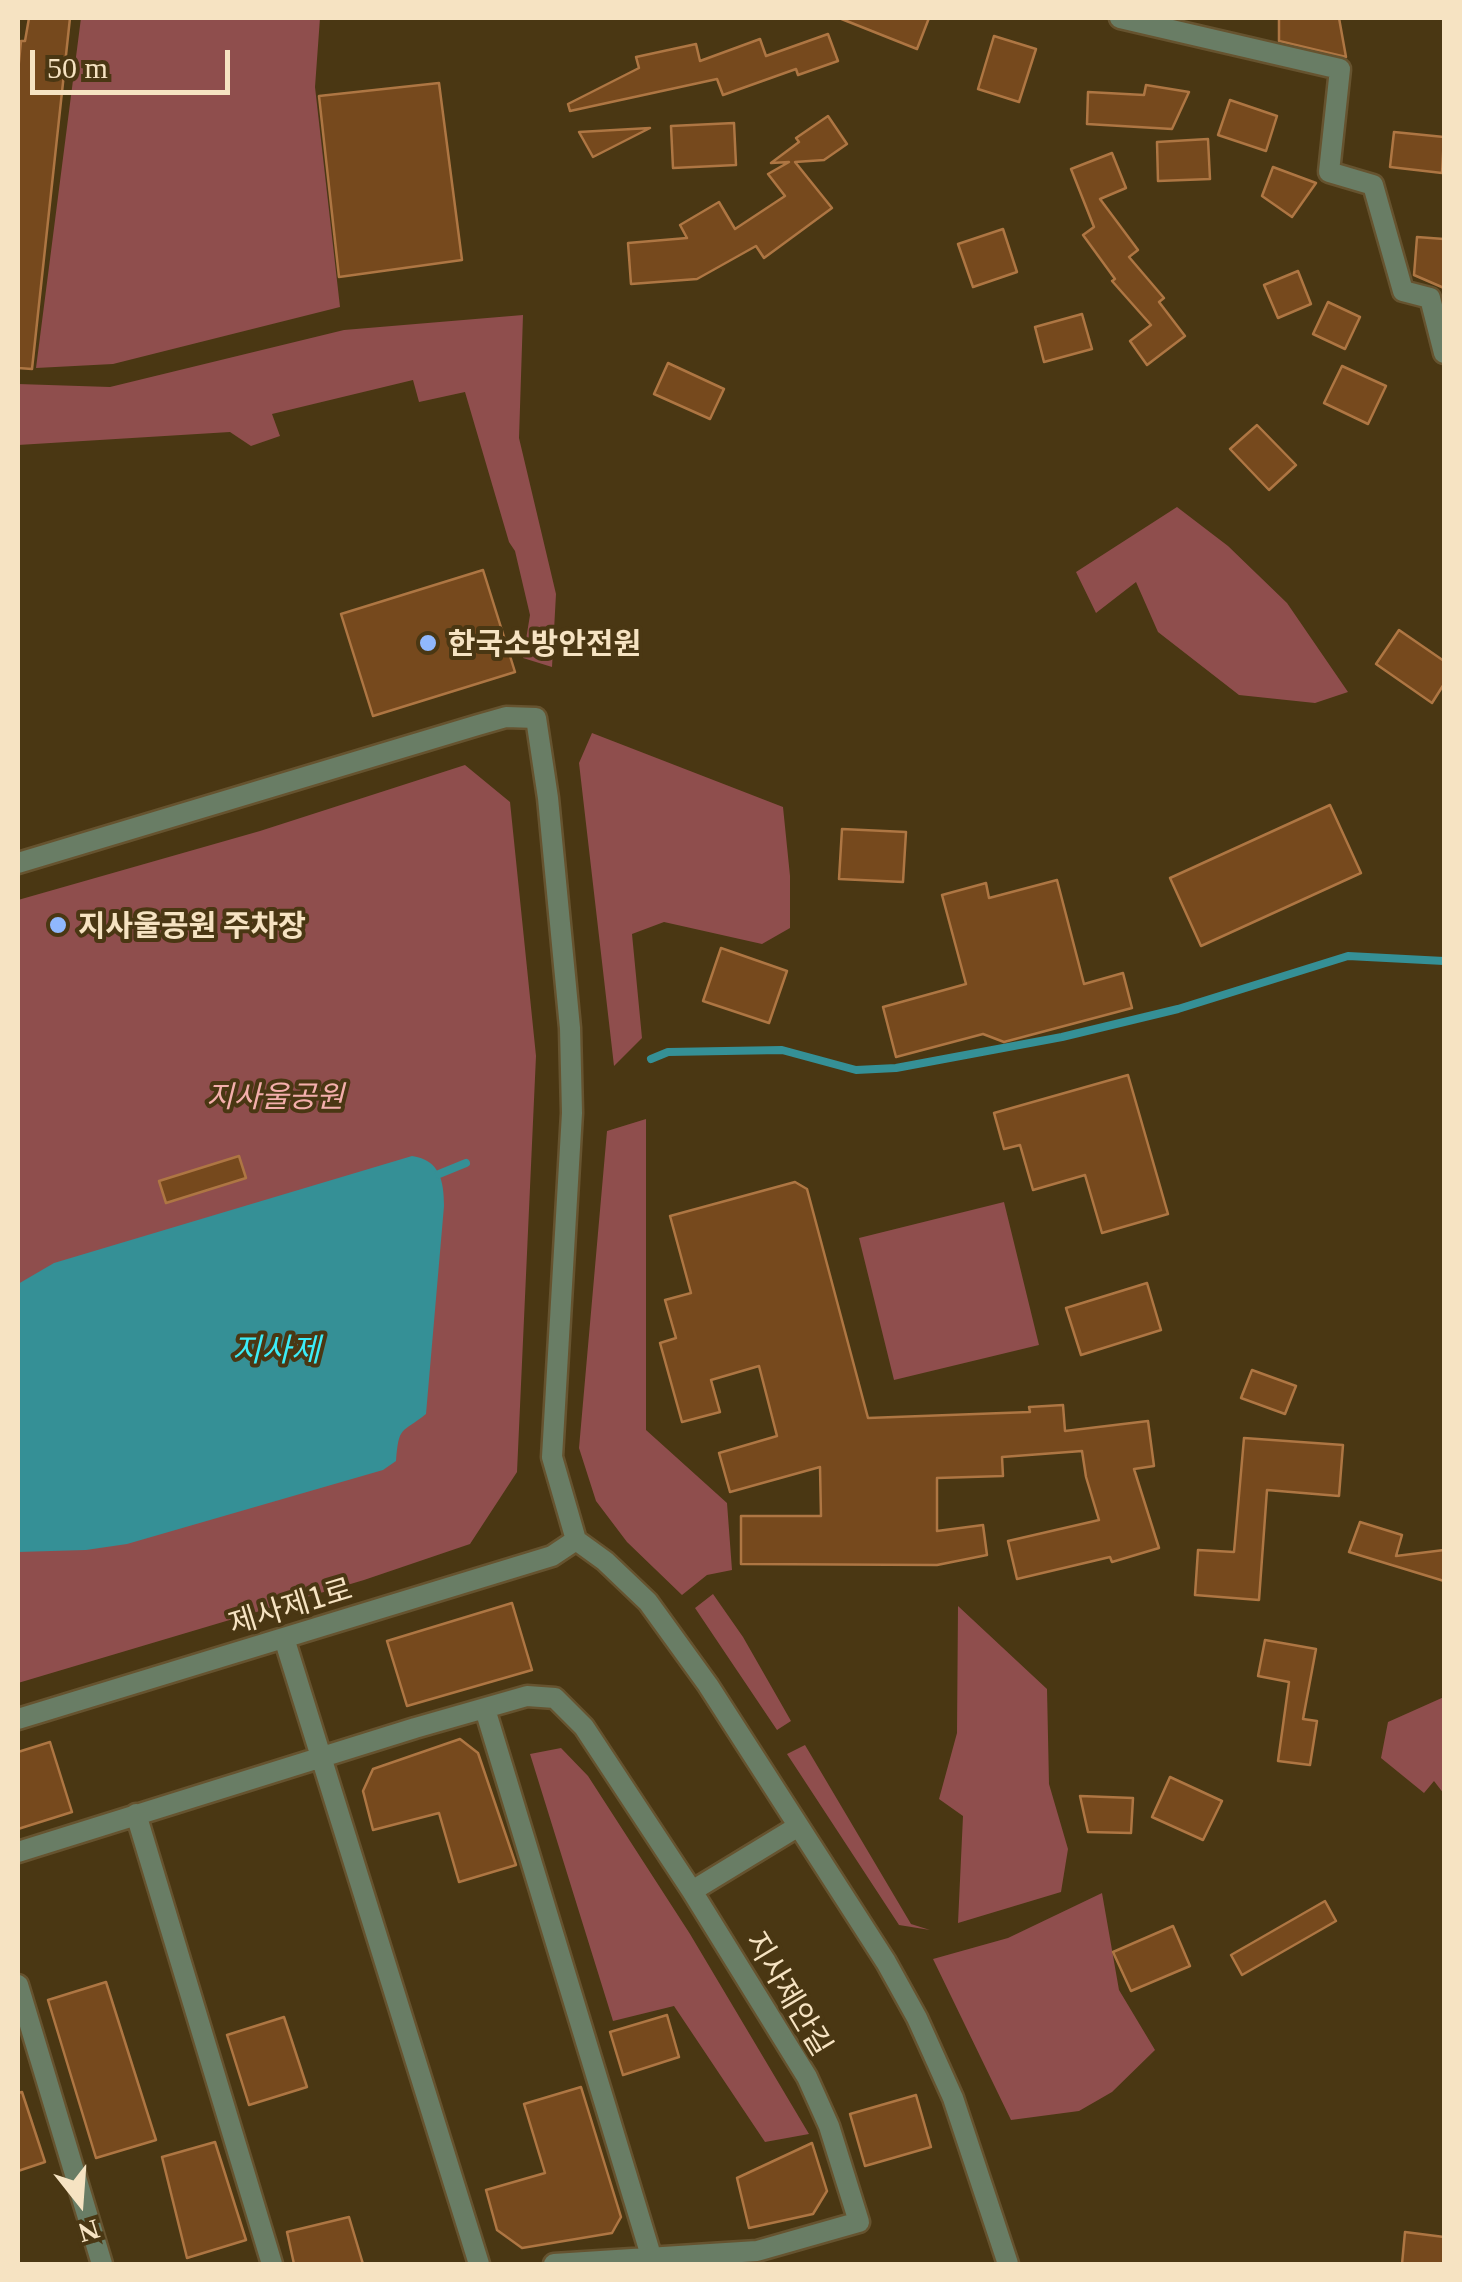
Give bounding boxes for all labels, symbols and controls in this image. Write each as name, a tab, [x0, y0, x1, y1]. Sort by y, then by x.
scale bar	[35, 30, 235, 92]
text: 50 m	[47, 51, 108, 84]
place label: 한국소방안전원	[448, 625, 641, 661]
marker: 한국소방안전원	[417, 632, 439, 654]
place label: 지사울공원 주차장	[78, 907, 306, 943]
marker: 지사울공원 주차장	[47, 914, 69, 936]
park label: 지사울공원	[206, 1078, 344, 1114]
water label: 지사제	[232, 1330, 320, 1368]
street label: 제사제1로	[224, 1569, 356, 1641]
street label: 지사제안길	[739, 1925, 841, 2061]
north arrow	[30, 2152, 130, 2252]
text: N	[75, 2213, 103, 2249]

